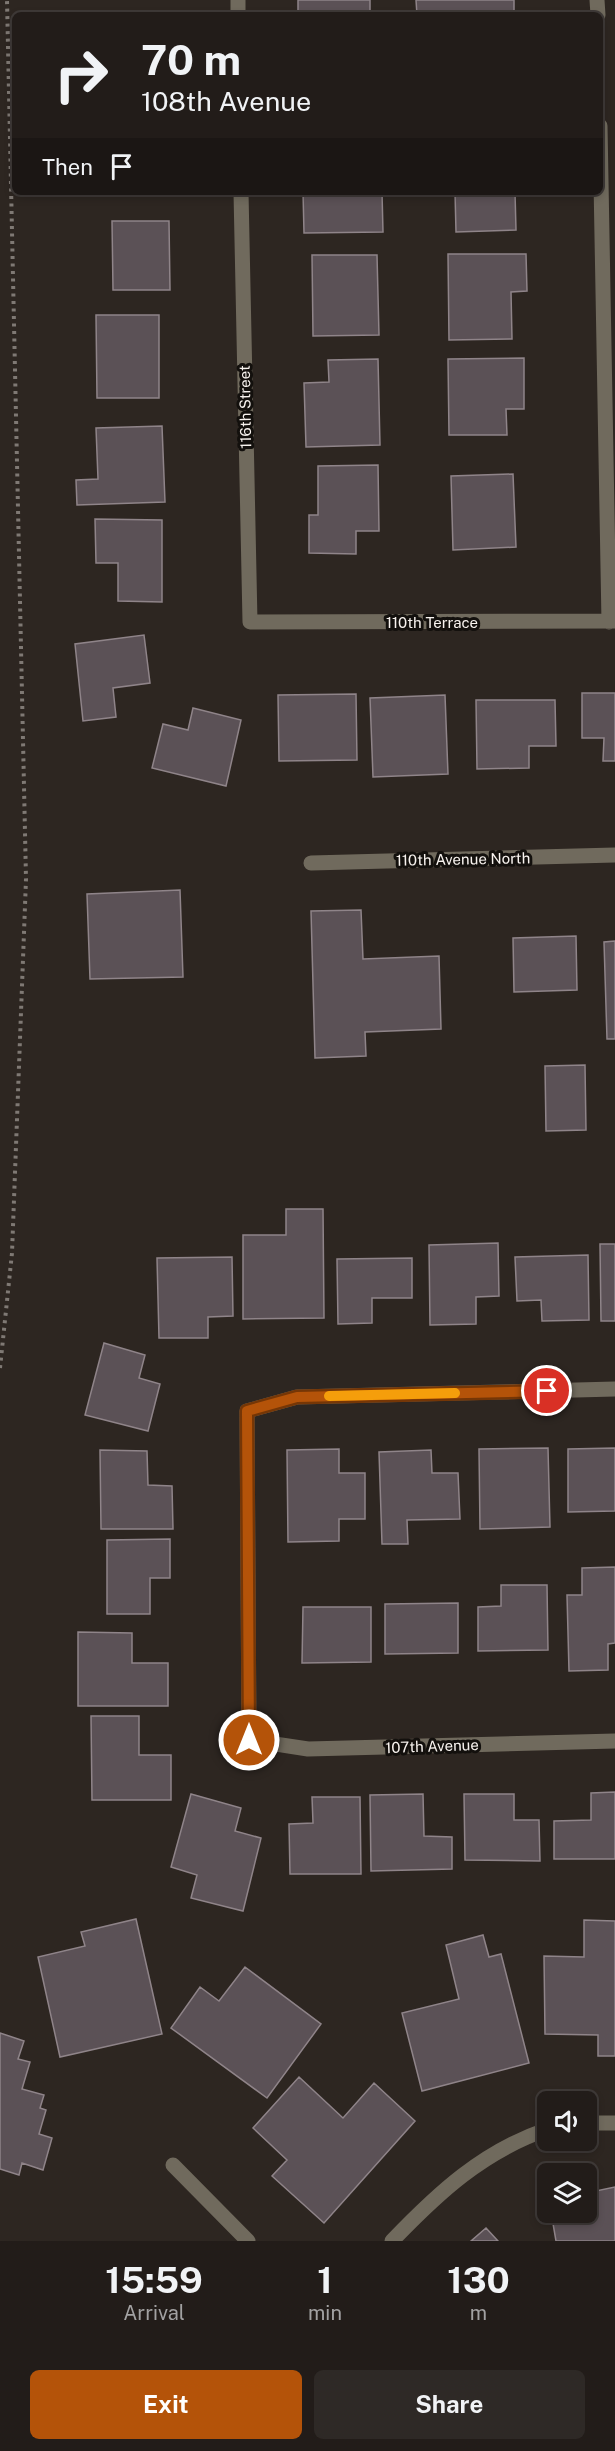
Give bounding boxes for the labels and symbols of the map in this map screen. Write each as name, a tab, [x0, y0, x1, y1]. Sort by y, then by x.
street label: 116th Street	[236, 365, 254, 449]
street label: 110th Terrace	[386, 614, 478, 631]
street label: 110th Avenue North	[396, 849, 530, 869]
pin	[521, 1365, 572, 1416]
position arrow	[217, 1708, 281, 1772]
street label: 107th Avenue	[385, 1736, 479, 1756]

